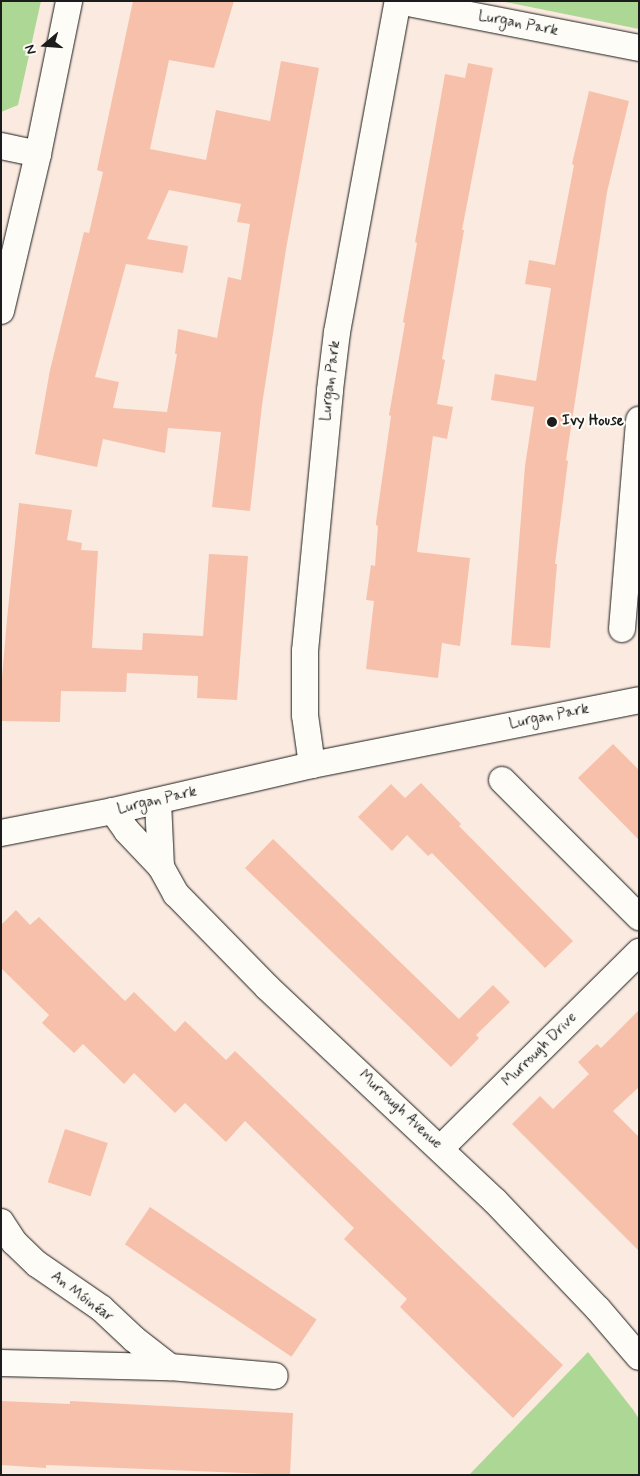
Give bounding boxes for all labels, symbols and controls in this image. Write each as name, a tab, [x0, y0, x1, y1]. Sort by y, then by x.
street label: Lurgan Park	[478, 8, 558, 40]
north arrow	[20, 20, 70, 70]
text: N	[21, 42, 41, 57]
street label: Lurgan Park	[317, 341, 345, 421]
place label: Ivy House	[562, 413, 624, 431]
marker: Ivy House	[546, 416, 558, 428]
street label: Lurgan Park	[509, 701, 589, 733]
street label: Lurgan Park	[117, 783, 197, 819]
street label: Murrough Drive	[499, 1009, 581, 1091]
street label: Murrough Avenue	[353, 1066, 447, 1154]
street label: An Móinéar	[48, 1268, 116, 1326]

